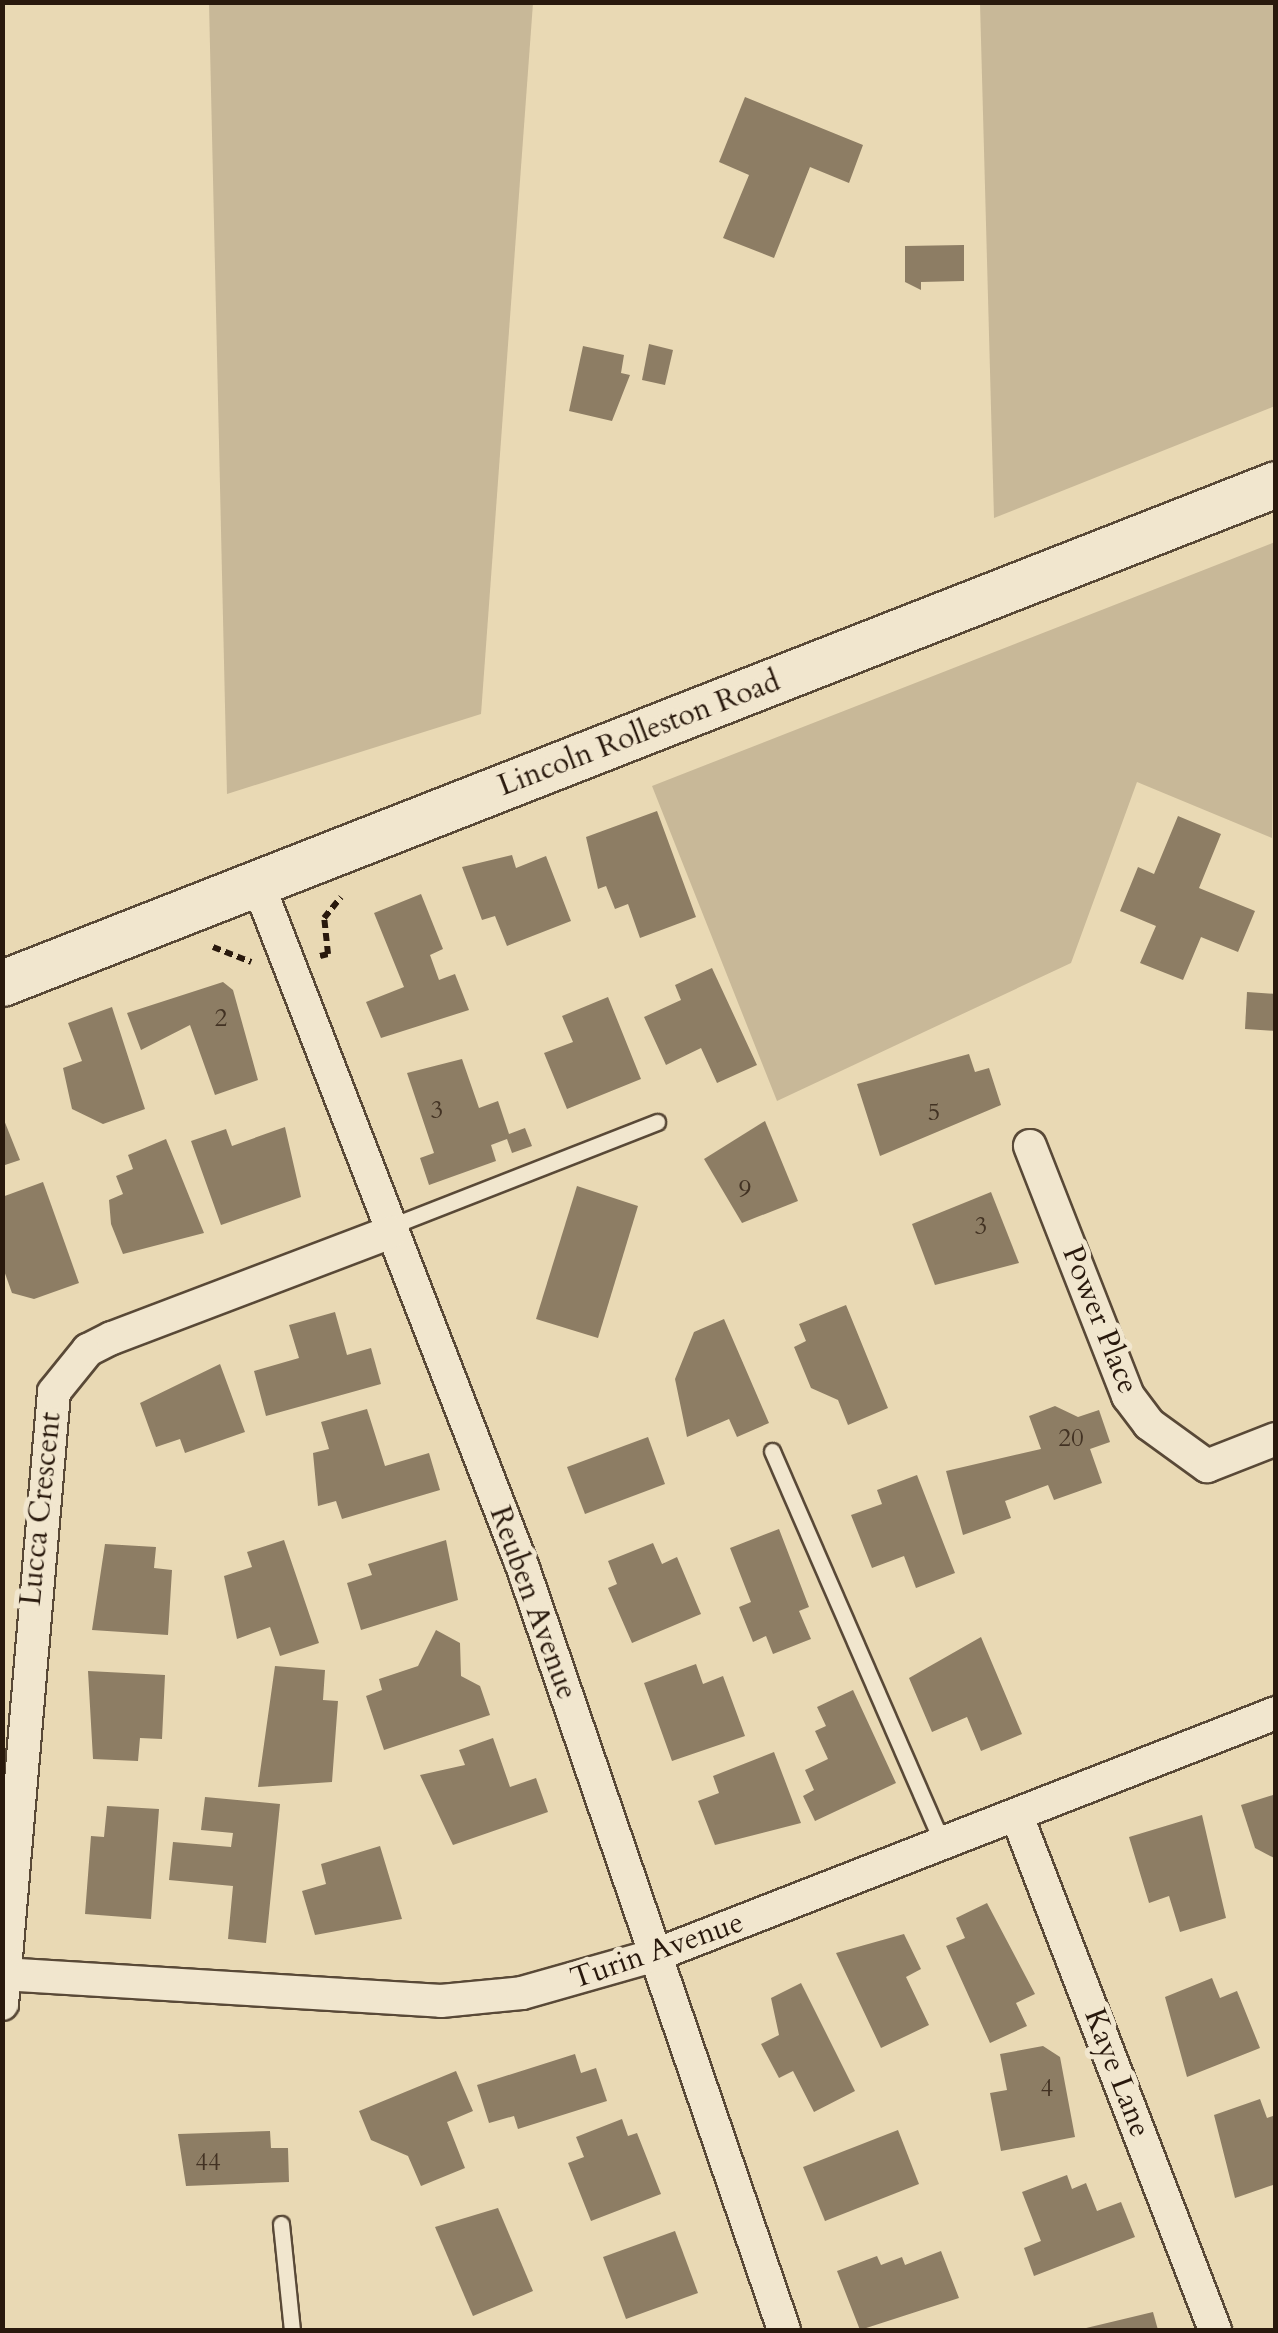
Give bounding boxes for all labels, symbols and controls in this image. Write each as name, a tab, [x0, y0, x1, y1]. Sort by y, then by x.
street label: Lincoln Rolleston Road	[493, 664, 785, 804]
house number: 2	[215, 1003, 227, 1033]
house number: 3	[431, 1095, 443, 1125]
house number: 5	[928, 1097, 940, 1127]
house number: 9	[739, 1174, 751, 1204]
house number: 3	[975, 1211, 987, 1241]
street label: Power Place	[1054, 1241, 1146, 1399]
street label: Lucca Crescent	[13, 1410, 69, 1608]
house number: 20	[1058, 1423, 1084, 1453]
street label: Reuben Avenue	[481, 1501, 585, 1705]
street label: Turin Avenue	[566, 1905, 748, 1997]
street label: Kaye Lane	[1076, 2004, 1158, 2142]
house number: 4	[1041, 2073, 1053, 2103]
house number: 44	[195, 2147, 221, 2177]

